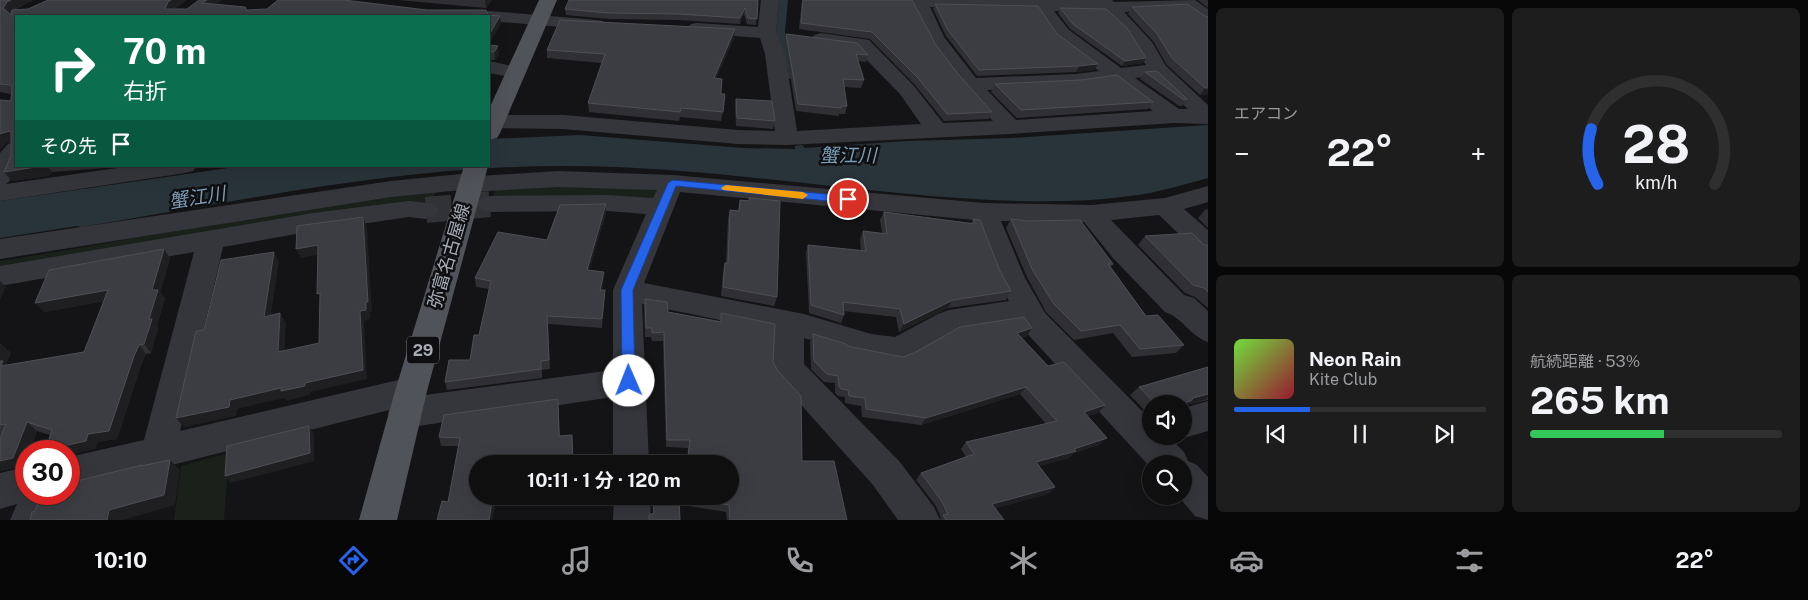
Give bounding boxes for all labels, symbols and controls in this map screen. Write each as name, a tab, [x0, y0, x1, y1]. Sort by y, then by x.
text: 70 m	[123, 31, 206, 72]
icon: right	[40, 35, 105, 100]
text: 右折	[123, 78, 167, 104]
text: エアコン	[1234, 104, 1298, 123]
text: 28	[1622, 114, 1690, 175]
icon: arrive	[107, 130, 135, 158]
text: 22°	[1327, 130, 1393, 175]
text: その先	[40, 135, 97, 157]
text: −	[1234, 137, 1250, 170]
text: +	[1470, 137, 1486, 170]
water label: 蟹江川	[819, 144, 878, 166]
text: km/h	[1635, 172, 1677, 193]
pin	[827, 178, 869, 220]
water label: 蟹江川	[167, 181, 229, 212]
icon: arrive	[834, 185, 862, 213]
street label: 弥富名古屋線	[424, 201, 473, 311]
road number: 29	[407, 336, 439, 364]
text: Neon Rain	[1309, 348, 1401, 370]
text: 航続距離 · 53%	[1530, 352, 1640, 371]
position arrow	[602, 354, 654, 406]
text: Kite Club	[1309, 370, 1377, 389]
text: 265 km	[1530, 378, 1670, 423]
map controls	[1142, 395, 1192, 505]
button: sound	[1142, 395, 1192, 445]
icon: previous	[1262, 420, 1290, 448]
icon: pause	[1346, 420, 1374, 448]
icon: next	[1430, 420, 1458, 448]
speed limit sign: 30	[15, 440, 80, 505]
button: search	[1142, 455, 1192, 505]
text: 10:11 · 1 分 · 120 m	[527, 469, 681, 491]
icon: directions	[336, 543, 371, 578]
icon: music	[559, 543, 594, 578]
icon: phone	[782, 543, 817, 578]
icon: climate	[1006, 543, 1041, 578]
icon: car	[1229, 543, 1264, 578]
icon: filters	[1452, 543, 1487, 578]
text: 10:10	[94, 547, 147, 573]
text: 22°	[1675, 547, 1714, 573]

